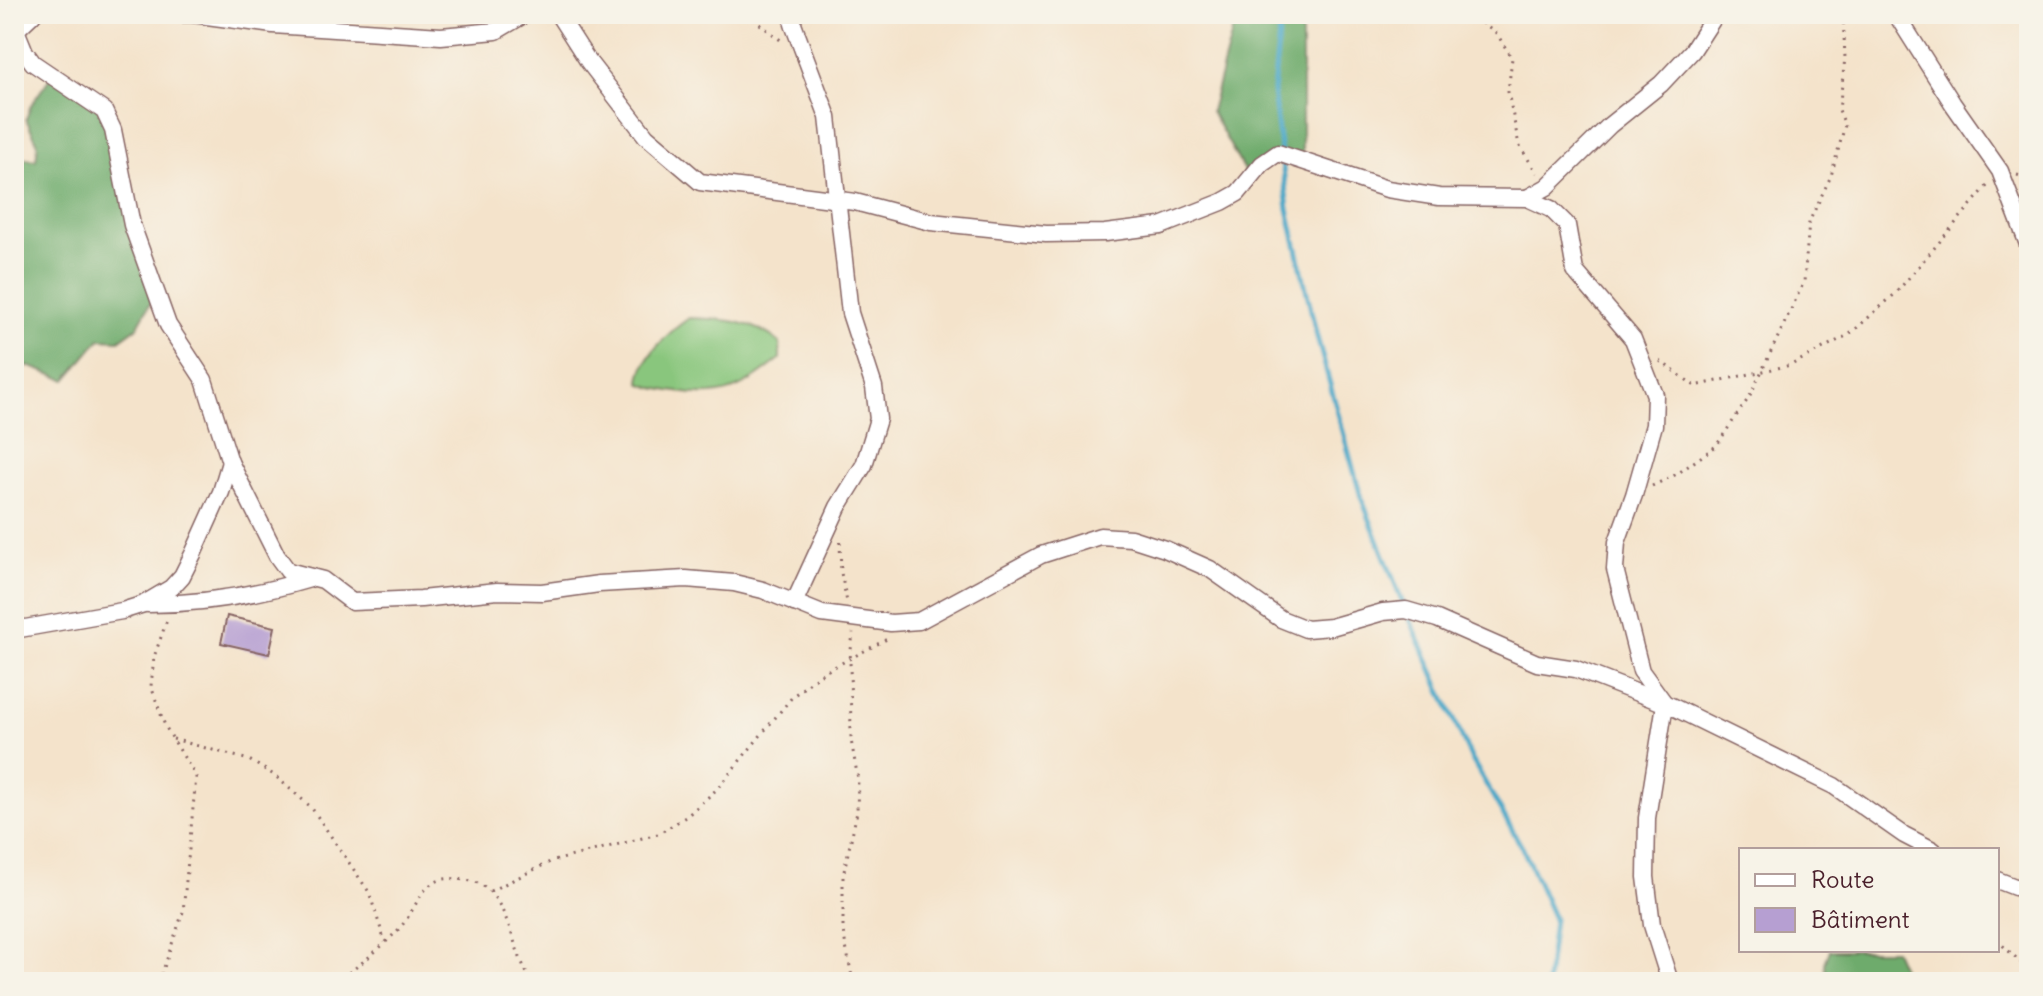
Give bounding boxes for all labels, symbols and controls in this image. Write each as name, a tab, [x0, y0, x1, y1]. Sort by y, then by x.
legend	[1739, 848, 1999, 952]
text: Route	[1811, 864, 1874, 894]
text: Bâtiment	[1811, 904, 1910, 934]

